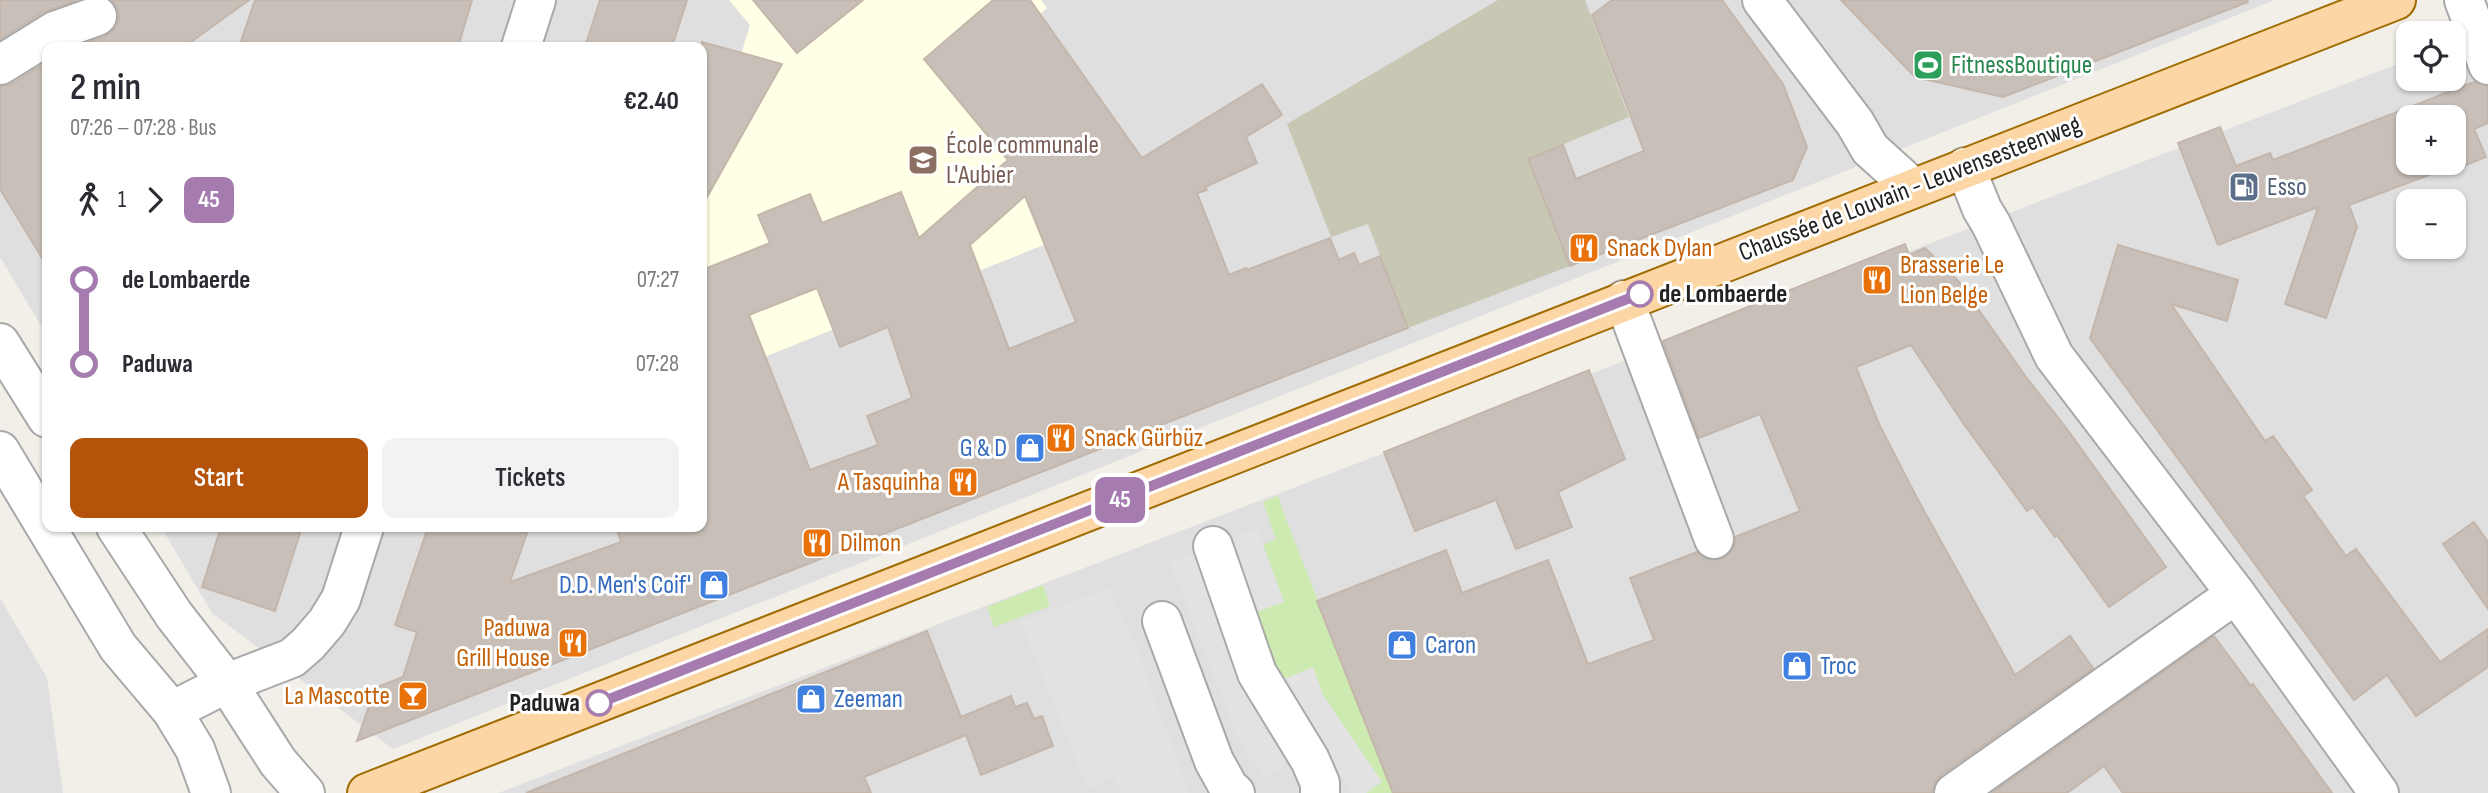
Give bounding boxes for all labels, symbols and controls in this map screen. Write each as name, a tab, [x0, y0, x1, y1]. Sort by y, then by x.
map controls	[2396, 21, 2466, 259]
button: locate	[2396, 21, 2466, 91]
sports icon: FitnessBoutique	[1911, 48, 1945, 82]
place label: FitnessBoutique	[1951, 50, 2092, 81]
text: 2 min	[70, 65, 141, 110]
text: €2.40	[623, 86, 679, 117]
button: +	[2396, 105, 2466, 175]
street label: Chaussée de Louvain - Leuvensesteenweg	[1734, 109, 2086, 269]
text: 07:26 – 07:28 · Bus	[70, 114, 216, 142]
place label: École communale L'Aubier	[946, 130, 1099, 191]
school or university icon: École communale L'Aubier	[906, 143, 940, 177]
fuel station icon: Esso	[2227, 170, 2261, 204]
place label: Esso	[2267, 172, 2307, 203]
icon: walk	[70, 181, 108, 219]
icon: forward	[136, 181, 174, 219]
text: 45	[198, 185, 220, 214]
text: 1	[118, 186, 126, 214]
button: −	[2396, 189, 2466, 259]
restaurant icon: Snack Dylan	[1567, 231, 1601, 265]
place label: Snack Dylan	[1607, 233, 1712, 264]
place label: Brasserie Le Lion Belge	[1900, 250, 2004, 311]
restaurant icon: Brasserie Le Lion Belge	[1860, 263, 1894, 297]
text: de Lombaerde	[122, 265, 250, 296]
text: 07:27	[637, 266, 679, 294]
place label: de Lombaerde	[1659, 279, 1787, 310]
marker: de Lombaerde	[1627, 281, 1653, 307]
text: Paduwa	[122, 349, 193, 380]
text: 07:28	[636, 350, 679, 378]
restaurant icon: Snack Gürbüz	[1044, 421, 1078, 455]
place label: Snack Gürbüz	[1084, 423, 1203, 454]
shop icon: G & D	[1013, 431, 1047, 465]
place label: G & D	[960, 433, 1007, 464]
button: Start	[70, 438, 368, 518]
button: Tickets	[382, 438, 679, 518]
restaurant icon: A Tasquinha	[946, 465, 980, 499]
place label: A Tasquinha	[837, 467, 940, 498]
line badge: 45	[1088, 477, 1152, 523]
text: 45	[1109, 485, 1131, 514]
restaurant icon: Dilmon	[800, 526, 834, 560]
place label: Dilmon	[840, 528, 901, 559]
shop icon: D.D. Men's Coif'	[697, 568, 731, 602]
place label: D.D. Men's Coif'	[559, 570, 691, 601]
place label: Paduwa Grill House	[456, 613, 550, 674]
restaurant icon: Paduwa Grill House	[556, 626, 590, 660]
shop icon: Caron	[1385, 628, 1419, 662]
place label: Caron	[1425, 630, 1476, 661]
shop icon: Troc	[1780, 649, 1814, 683]
place label: Troc	[1820, 651, 1857, 682]
bar icon: La Mascotte	[396, 679, 430, 713]
place label: La Mascotte	[284, 681, 390, 712]
shop icon: Zeeman	[794, 682, 828, 716]
place label: Zeeman	[834, 684, 903, 715]
place label: Paduwa	[509, 688, 580, 719]
marker: Paduwa	[586, 690, 612, 716]

